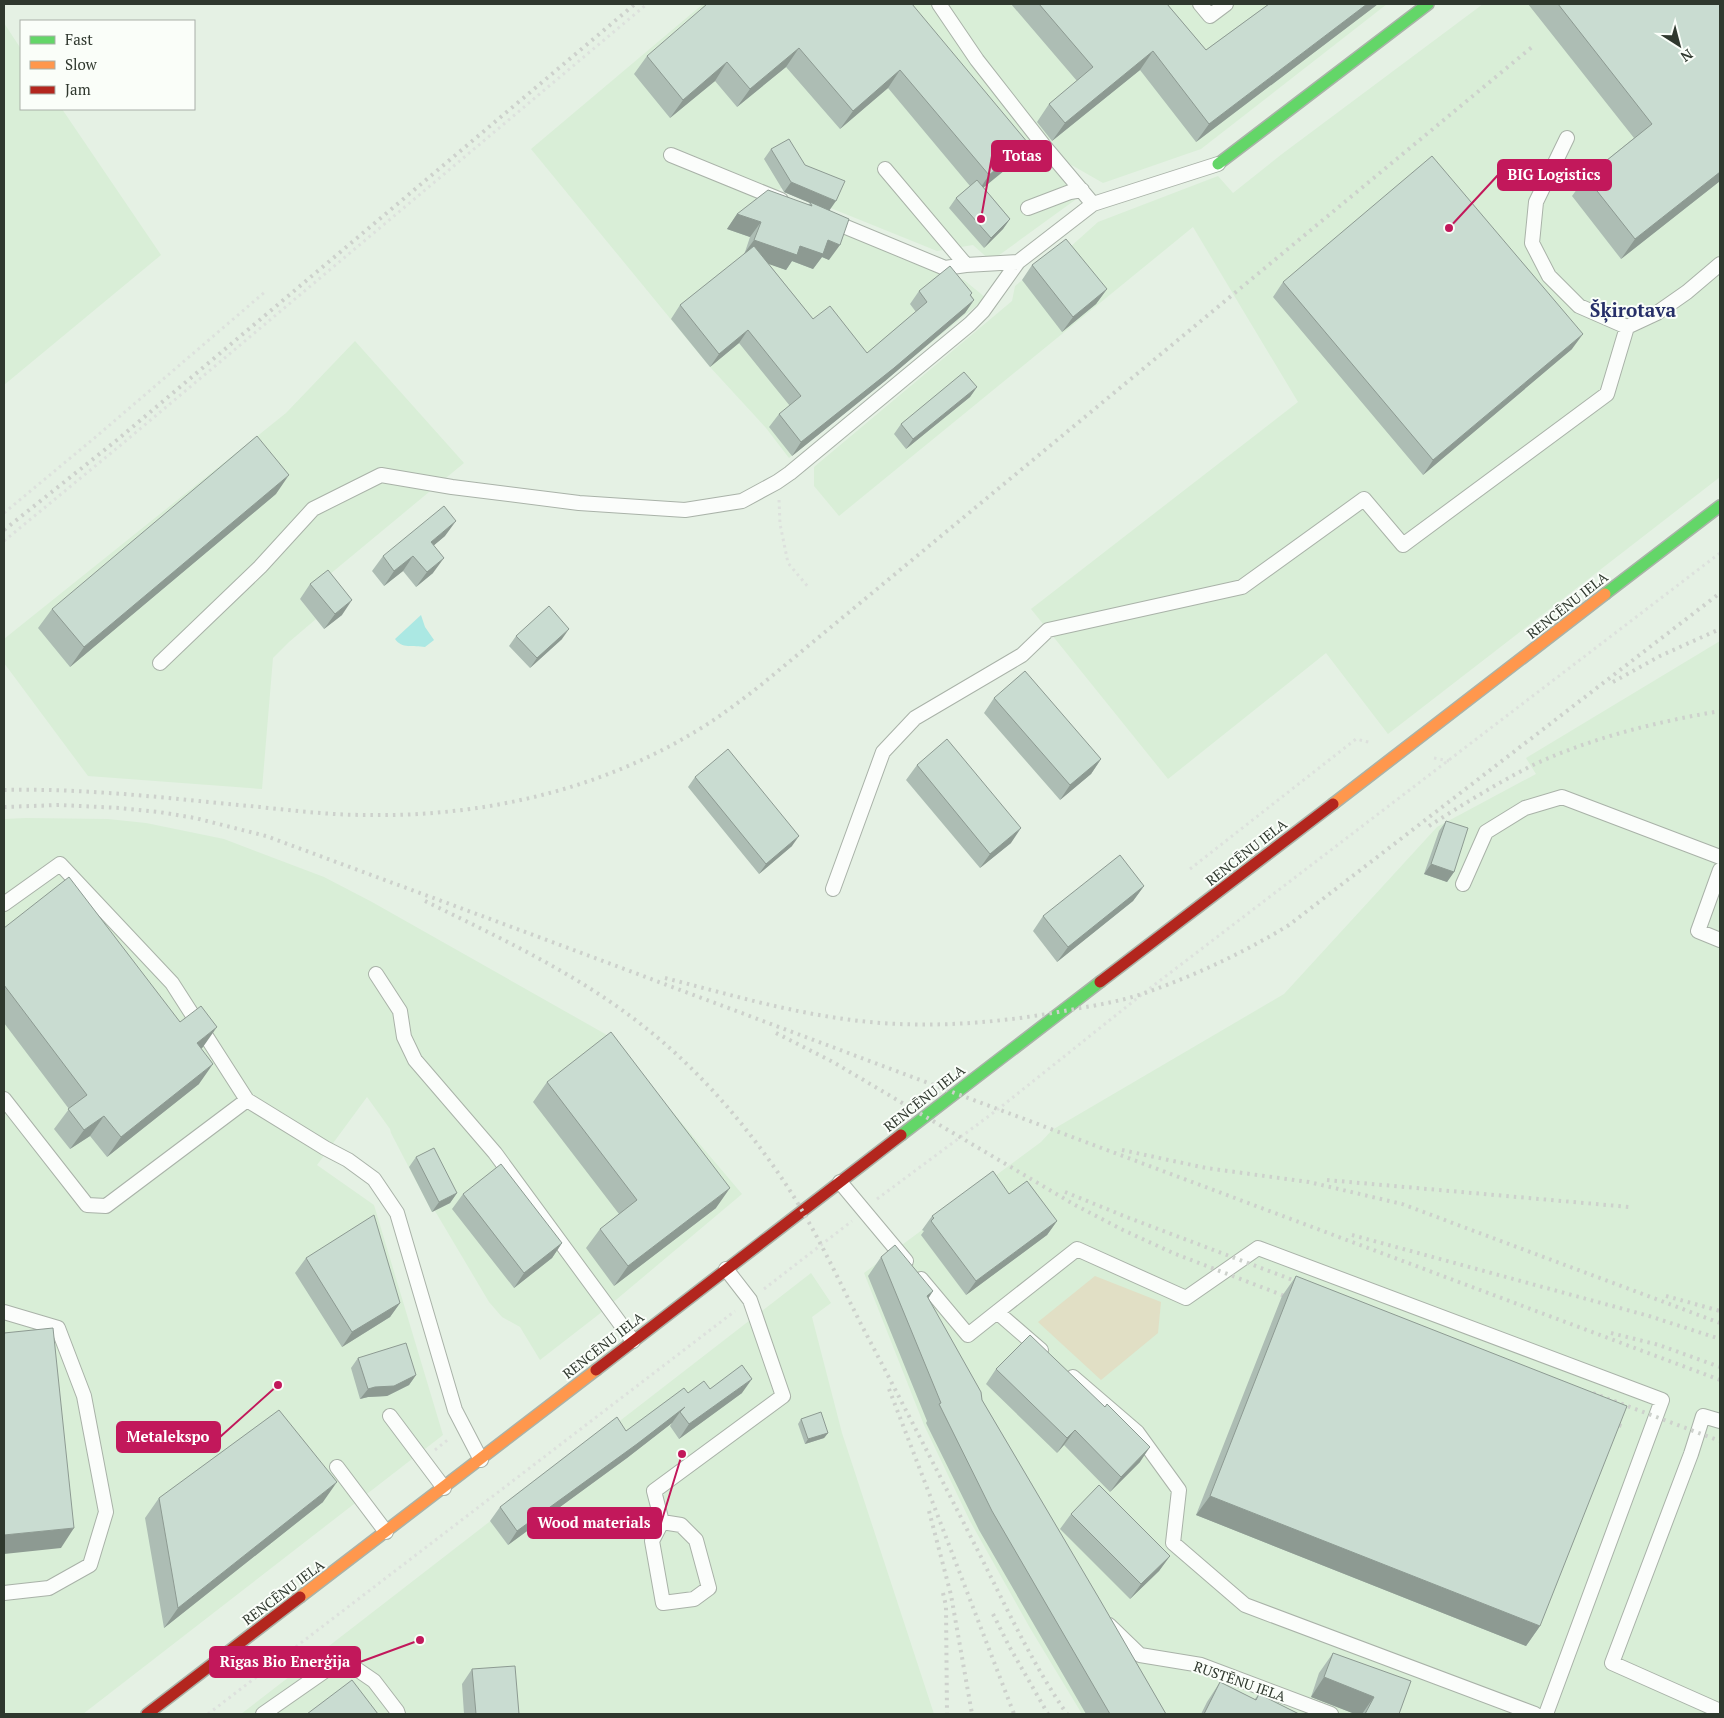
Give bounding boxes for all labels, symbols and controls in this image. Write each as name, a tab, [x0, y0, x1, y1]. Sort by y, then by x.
legend	[20, 20, 195, 110]
north arrow	[1654, 20, 1704, 70]
text: Fast	[65, 29, 93, 49]
text: N	[1677, 45, 1697, 67]
text: Slow	[65, 54, 98, 74]
text: Jam	[65, 79, 91, 99]
callout: Totas	[992, 141, 1051, 171]
text: Totas	[1002, 145, 1042, 165]
callout: BIG Logistics	[1498, 160, 1611, 190]
text: BIG Logistics	[1508, 164, 1601, 184]
district label: Šķirotava	[1590, 297, 1677, 323]
street label: RENCĒNU IELA	[1523, 567, 1612, 643]
street label: RENCĒNU IELA	[1202, 814, 1291, 890]
street label: RENCĒNU IELA	[880, 1060, 969, 1136]
street label: RENCĒNU IELA	[559, 1307, 648, 1383]
callout: Metalekspo	[117, 1422, 220, 1452]
text: Metalekspo	[127, 1426, 210, 1446]
callout: Wood materials	[528, 1508, 661, 1538]
text: Wood materials	[537, 1512, 651, 1532]
street label: RENCĒNU IELA	[238, 1555, 328, 1629]
callout: Rīgas Bio Enerģija	[210, 1647, 360, 1677]
text: Rīgas Bio Enerģija	[220, 1651, 351, 1671]
street label: RUSTĒNU IELA	[1192, 1656, 1289, 1706]

